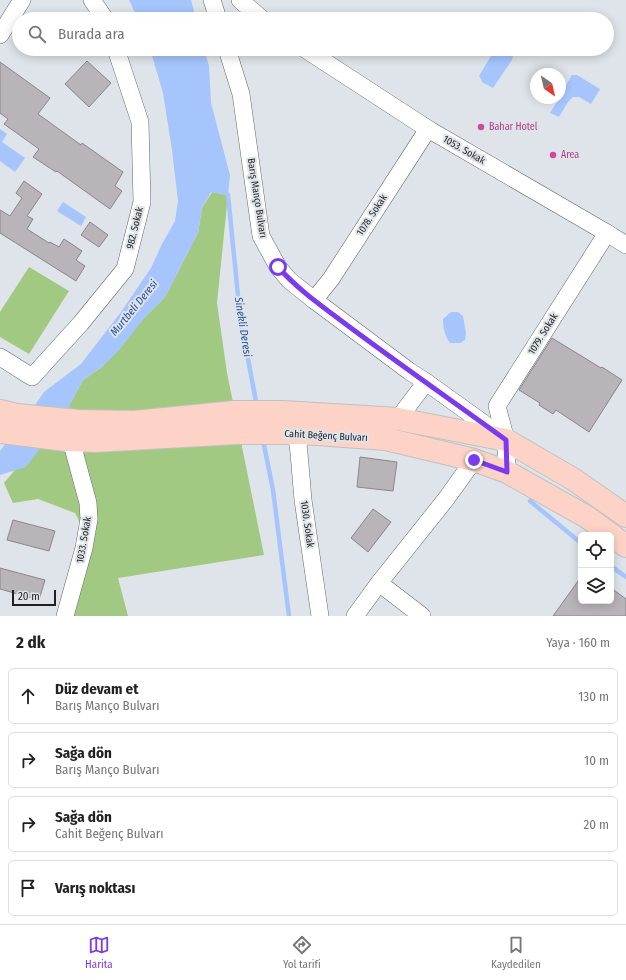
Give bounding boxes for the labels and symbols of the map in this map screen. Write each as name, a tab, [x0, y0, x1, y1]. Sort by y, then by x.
north arrow	[530, 68, 566, 104]
place label: Bahar Hotel	[489, 121, 538, 133]
marker: Bahar Hotel	[476, 122, 486, 132]
street label: 1053. Sokak	[441, 133, 488, 167]
place label: Area	[561, 149, 579, 161]
marker: Area	[548, 150, 558, 160]
street label: Barış Manço Bulvarı	[245, 157, 269, 239]
street label: 1078. Sokak	[354, 192, 390, 238]
street label: 982. Sokak	[124, 205, 146, 250]
route start	[269, 258, 287, 276]
water label: Murtbeli Deresi	[108, 277, 161, 338]
water label: Sinekli Deresi	[232, 295, 254, 358]
street label: 1079. Sokak	[526, 311, 561, 357]
street label: Cahit Beğenç Bulvarı	[284, 427, 368, 444]
route end	[465, 451, 483, 469]
street label: 1030. Sokak	[298, 500, 316, 549]
street label: 1033. Sokak	[74, 516, 94, 564]
scale bar	[12, 588, 56, 607]

